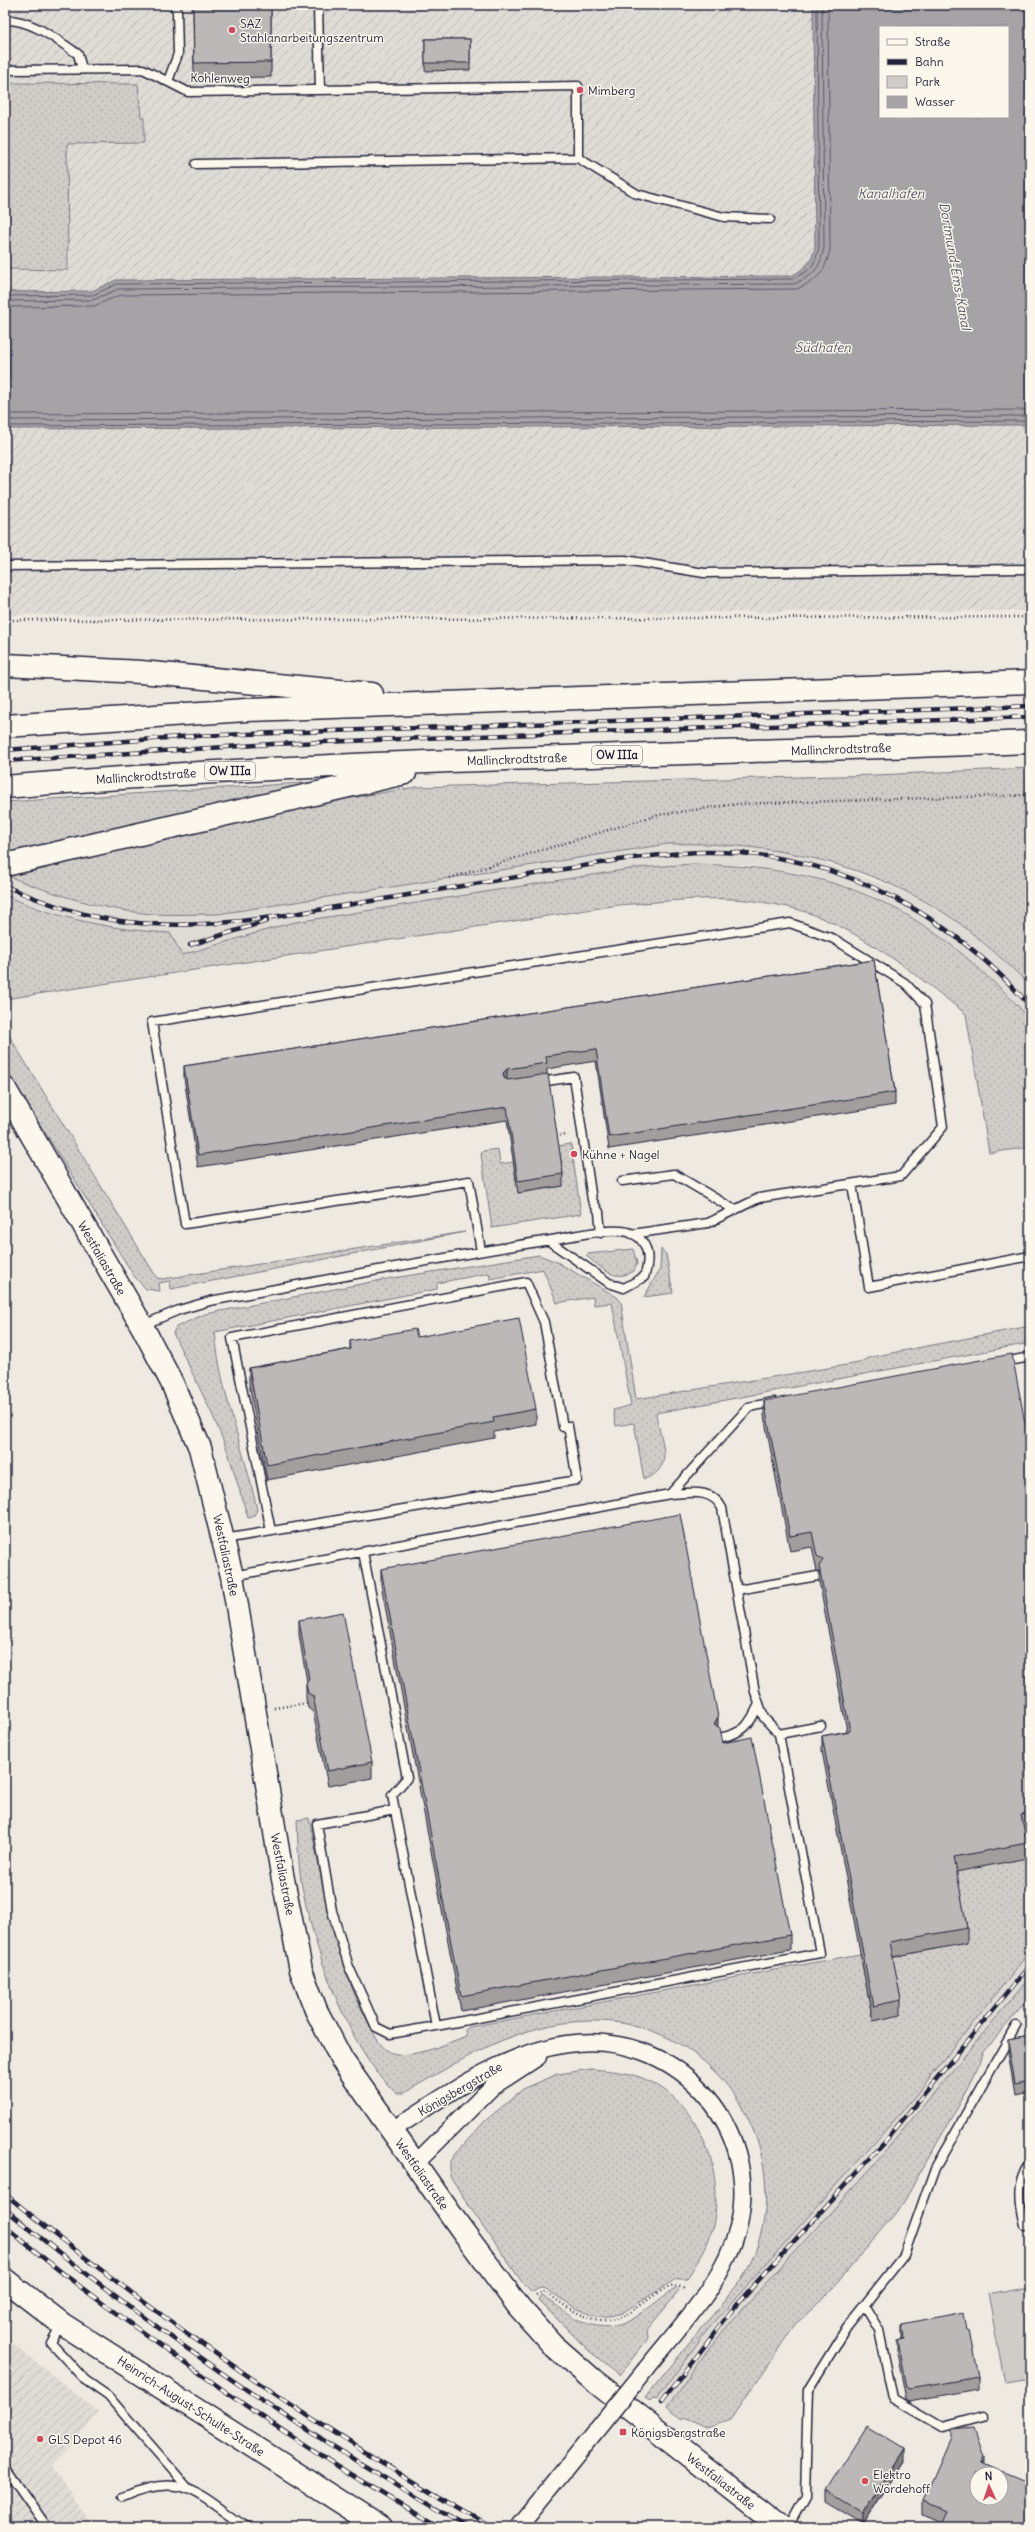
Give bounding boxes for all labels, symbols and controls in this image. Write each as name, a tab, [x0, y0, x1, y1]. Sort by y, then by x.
place label: SAZ Stahlanarbeitungszentrum	[240, 16, 384, 45]
marker: SAZ Stahlanarbeitungszentrum	[227, 25, 237, 35]
legend	[879, 26, 1009, 118]
text: Straße	[915, 34, 950, 49]
text: Bahn	[915, 54, 944, 69]
street label: Kohlenweg	[190, 70, 250, 86]
text: Park	[915, 74, 940, 89]
place label: Mimberg	[588, 83, 635, 98]
marker: Mimberg	[575, 85, 585, 95]
text: Wasser	[915, 94, 955, 109]
water label: Kanalhafen	[858, 185, 925, 202]
water label: Dortmund-Ems-Kanal	[935, 201, 975, 333]
water label: Südhafen	[795, 339, 851, 356]
street label: Mallinckrodtstraße	[791, 740, 891, 758]
road number: OW IIIa	[592, 746, 642, 764]
street label: Mallinckrodtstraße	[467, 750, 567, 768]
road number: OW IIIa	[205, 762, 255, 780]
street label: Mallinckrodtstraße	[95, 765, 197, 787]
place label: Kühne + Nagel	[582, 1147, 660, 1162]
marker: Kühne + Nagel	[569, 1149, 579, 1159]
street label: Westfaliastraße	[75, 1218, 129, 1298]
street label: Westfaliastraße	[210, 1513, 242, 1597]
street label: Westfaliastraße	[268, 1832, 298, 1916]
street label: Königsbergstraße	[415, 2059, 505, 2119]
street label: Westfaliastraße	[392, 2136, 452, 2212]
street label: Heinrich-August-Schulte-Straße	[115, 2353, 267, 2459]
place label: Königsbergstraße	[631, 2425, 726, 2440]
marker: Königsbergstraße	[618, 2427, 628, 2437]
place label: GLS Depot 46	[48, 2432, 122, 2447]
marker: GLS Depot 46	[35, 2434, 45, 2444]
street label: Westfaliastraße	[684, 2449, 758, 2513]
north arrow	[969, 2466, 1009, 2506]
place label: Elektro Wördehoff	[873, 2467, 931, 2496]
text: N	[984, 2469, 993, 2483]
marker: Elektro Wördehoff	[860, 2476, 870, 2486]

